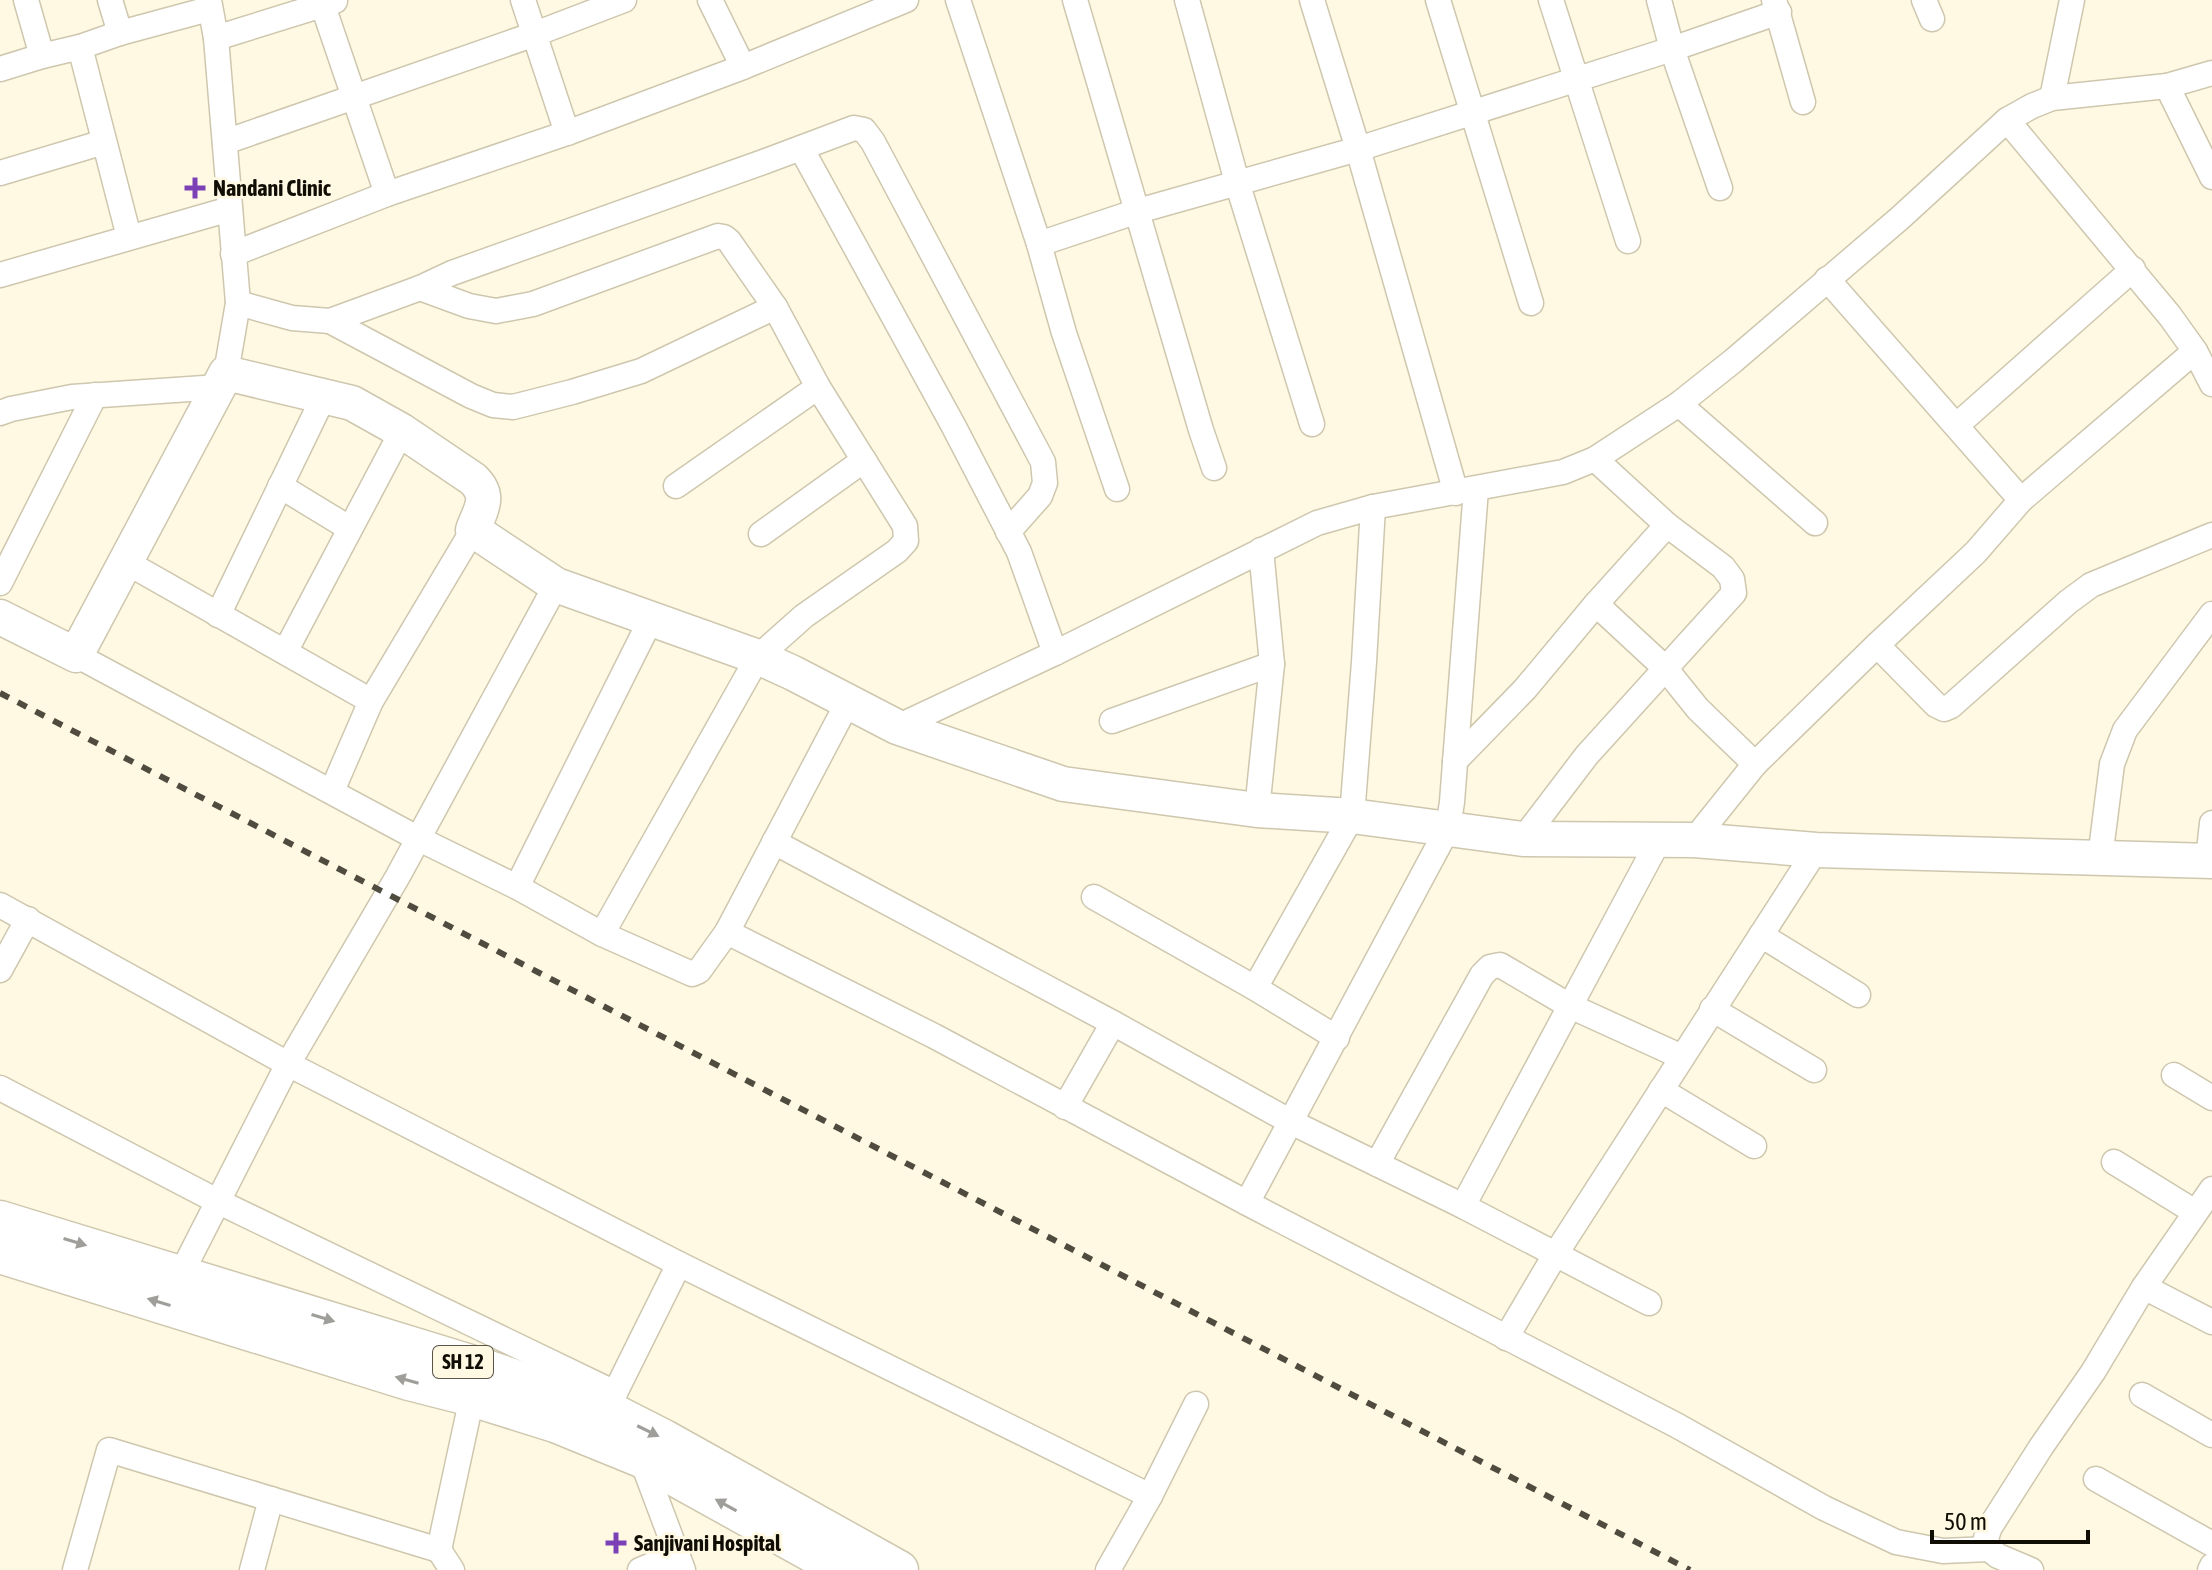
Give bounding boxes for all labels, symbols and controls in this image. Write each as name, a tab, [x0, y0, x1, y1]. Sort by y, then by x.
place label: Nandani Clinic	[213, 175, 332, 201]
marker: Nandani Clinic	[184, 177, 206, 199]
one-way arrow	[63, 1236, 87, 1249]
one-way arrow	[147, 1295, 171, 1308]
one-way arrow	[312, 1312, 336, 1325]
road number: SH 12	[433, 1346, 493, 1378]
one-way arrow	[395, 1373, 419, 1386]
one-way arrow	[636, 1424, 659, 1438]
scale bar	[1932, 1494, 2088, 1544]
one-way arrow	[715, 1498, 737, 1512]
text: 50 m	[1944, 1508, 1987, 1535]
place label: Sanjivani Hospital	[634, 1530, 782, 1556]
marker: Sanjivani Hospital	[605, 1532, 627, 1554]

